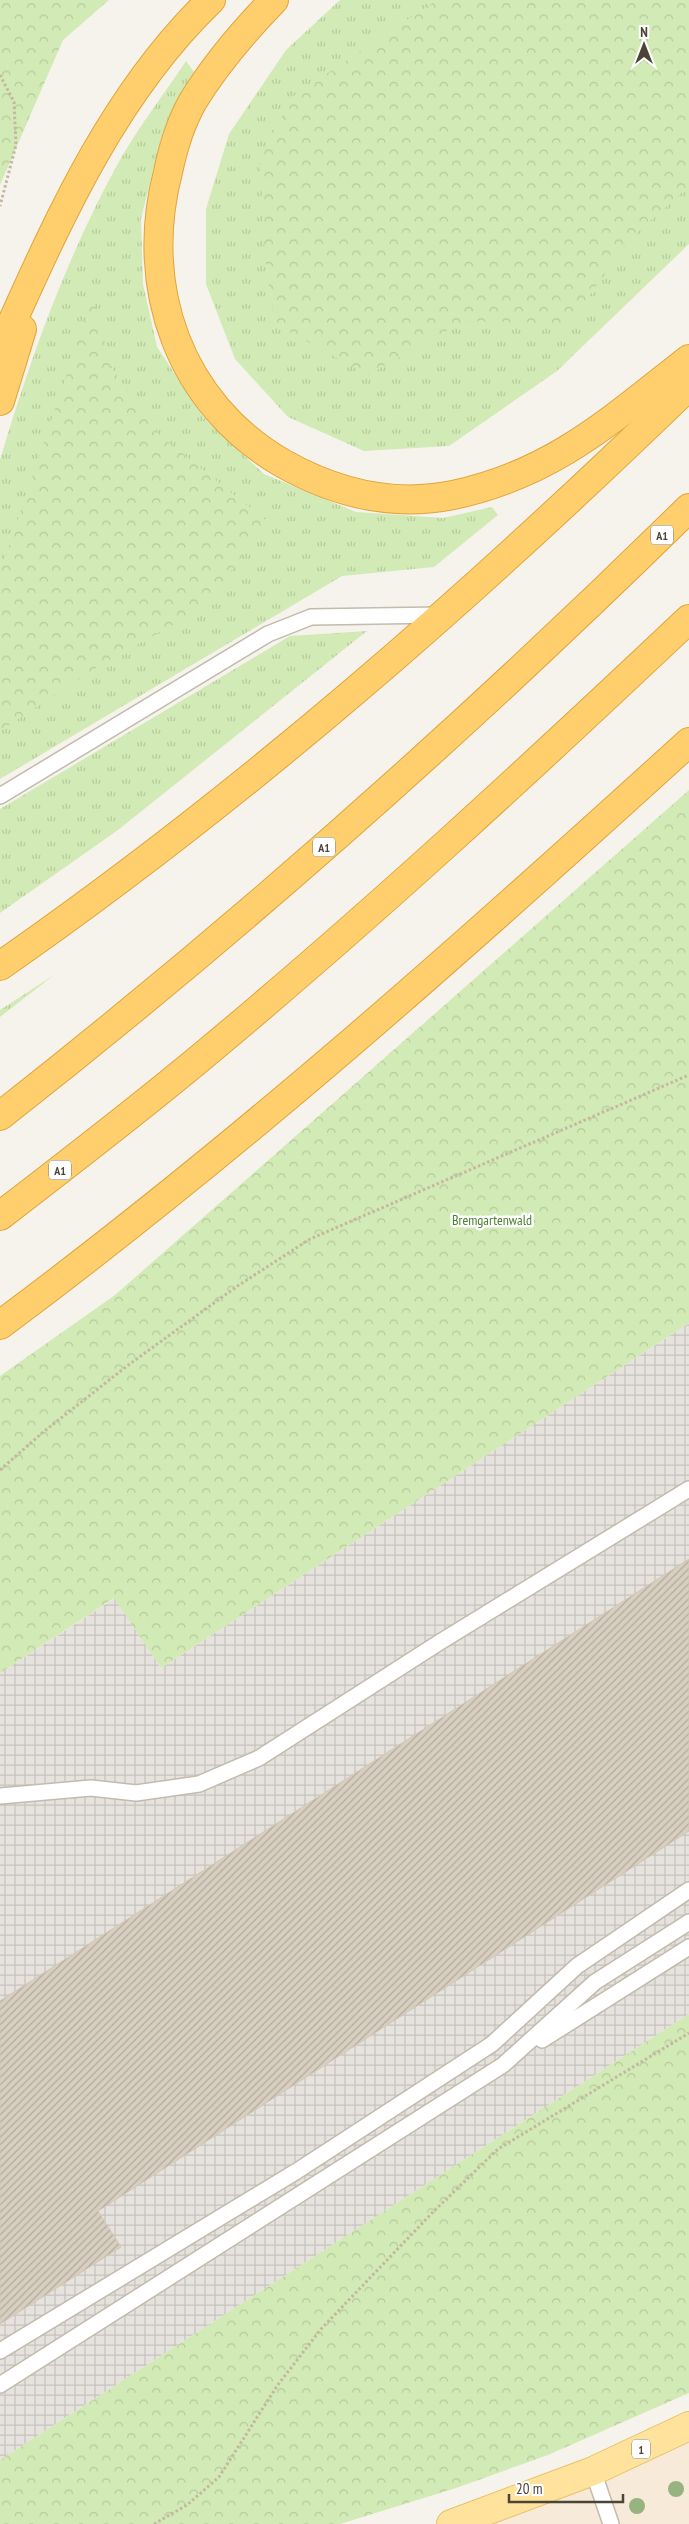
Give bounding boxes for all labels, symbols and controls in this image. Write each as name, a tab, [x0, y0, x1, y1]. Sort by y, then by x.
north arrow	[619, 20, 669, 70]
text: N	[640, 23, 648, 41]
road number: A1	[651, 526, 673, 544]
road number: A1	[313, 838, 335, 856]
road number: A1	[49, 1160, 71, 1180]
park label: Bremgartenwald	[452, 1211, 532, 1229]
road number: 1	[632, 2440, 650, 2458]
scale bar	[509, 2472, 623, 2504]
text: 20 m	[516, 2479, 542, 2498]

